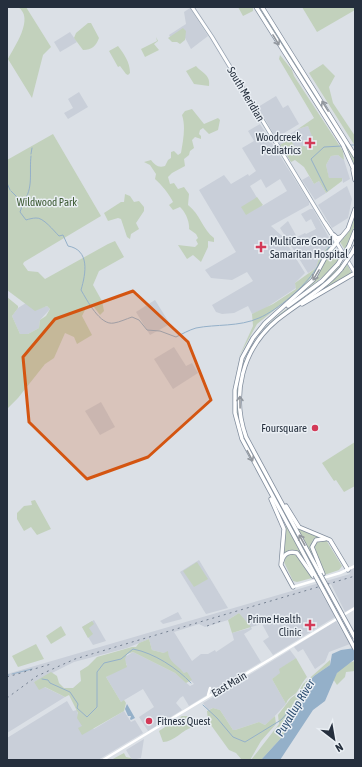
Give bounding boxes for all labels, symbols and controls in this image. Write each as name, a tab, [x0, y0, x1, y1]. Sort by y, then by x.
one-way arrow	[273, 34, 281, 46]
street label: South Meridian	[225, 65, 267, 123]
one-way arrow	[320, 100, 328, 112]
place label: Woodcreek Pediatrics	[256, 131, 301, 156]
marker: Woodcreek Pediatrics	[304, 137, 316, 149]
park label: Wildwood Park	[17, 196, 77, 208]
place label: MultiCare Good Samaritan Hospital	[270, 235, 348, 260]
marker: MultiCare Good Samaritan Hospital	[255, 241, 267, 253]
one-way arrow	[311, 269, 319, 281]
one-way arrow	[236, 396, 243, 409]
place label: Foursquare	[261, 422, 307, 434]
marker: Foursquare	[310, 423, 320, 433]
one-way arrow	[247, 450, 254, 462]
one-way arrow	[297, 534, 305, 546]
place label: Prime Health Clinic	[247, 613, 302, 638]
marker: Prime Health Clinic	[304, 619, 316, 631]
street label: East Main	[209, 669, 249, 699]
water label: Puyallup River	[272, 677, 318, 739]
place label: Fitness Quest	[157, 715, 211, 727]
marker: Fitness Quest	[144, 716, 154, 726]
north arrow	[314, 719, 354, 759]
text: N	[333, 741, 345, 754]

